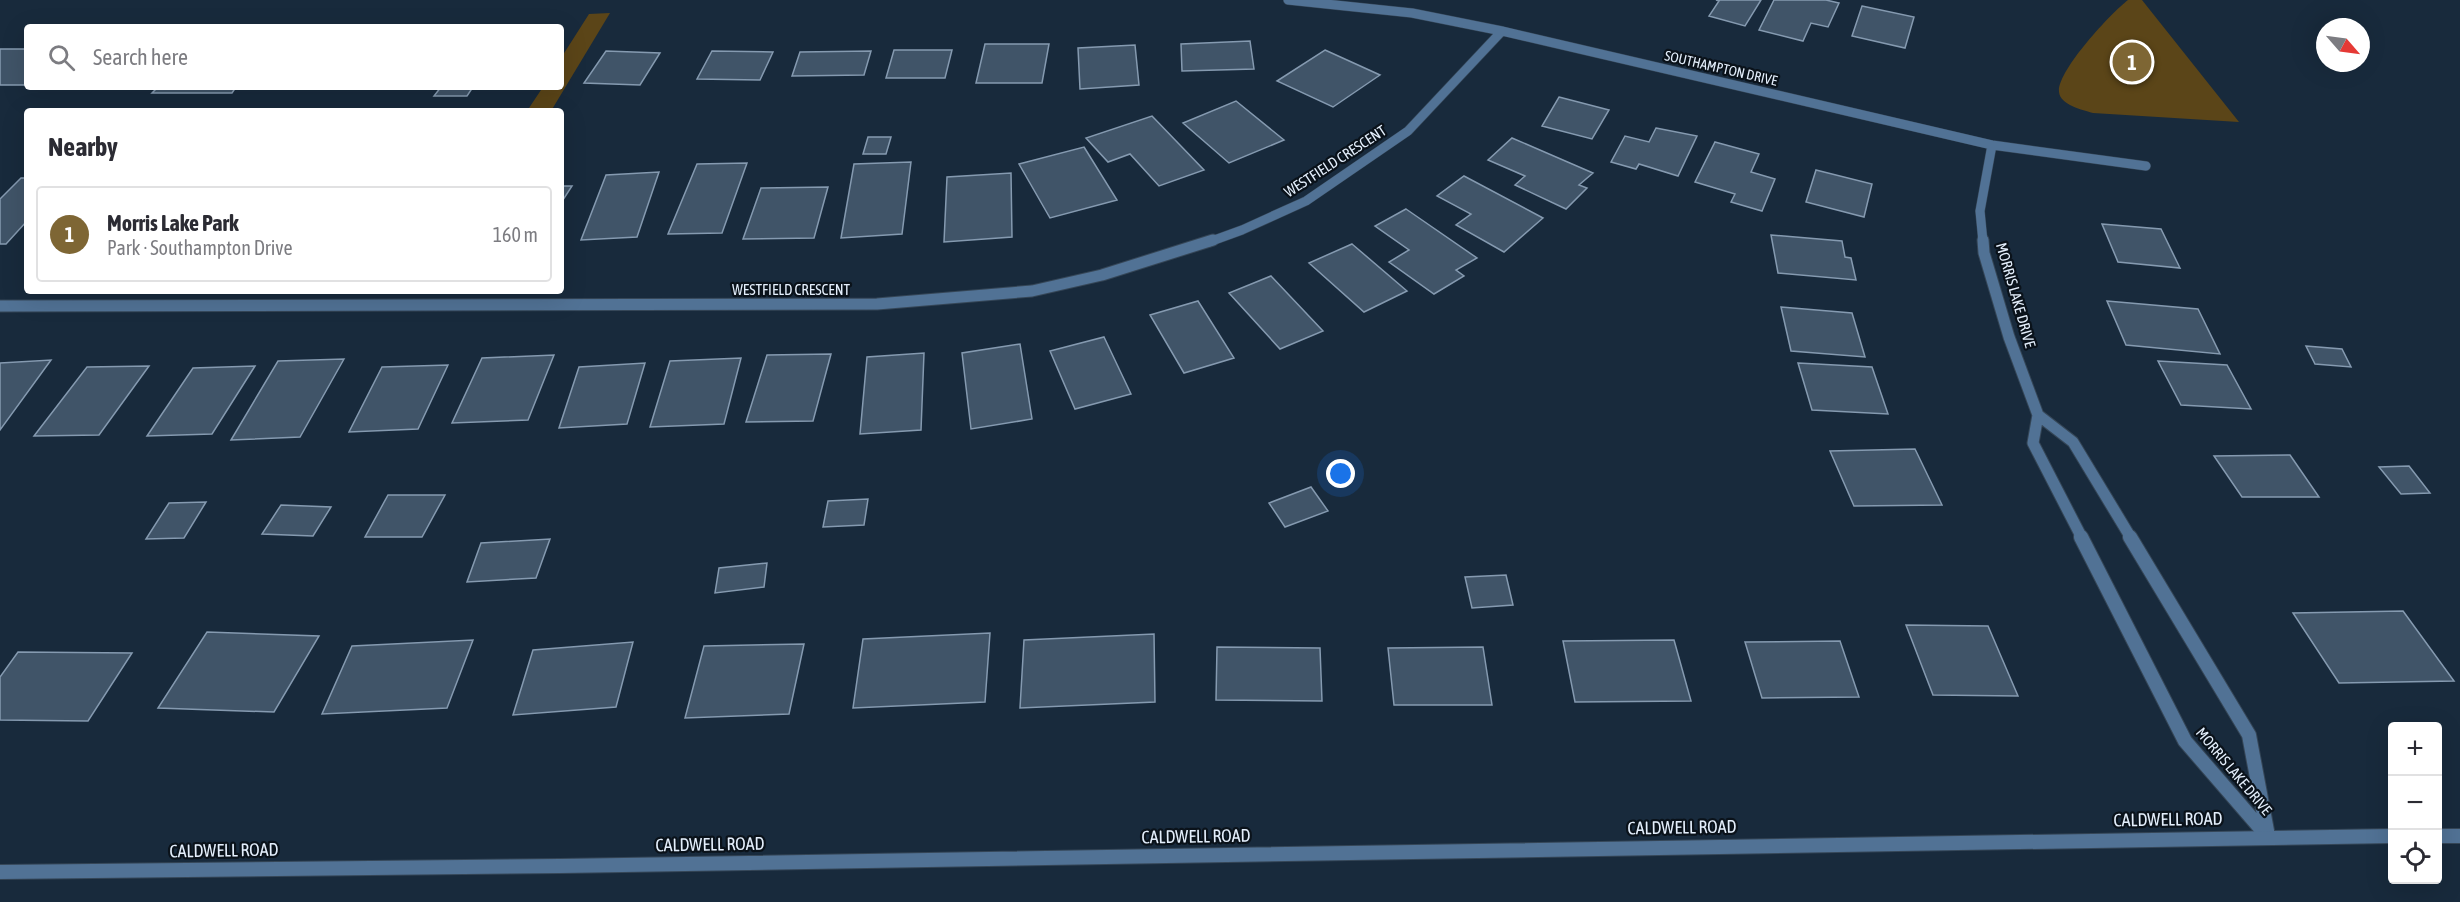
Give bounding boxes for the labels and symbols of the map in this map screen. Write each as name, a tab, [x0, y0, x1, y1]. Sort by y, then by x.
north arrow	[2316, 18, 2370, 72]
pin: 1	[2112, 40, 2152, 84]
street label: SOUTHAMPTON DRIVE	[1663, 47, 1779, 89]
street label: WESTFIELD CRESCENT	[1281, 121, 1390, 200]
street label: MORRIS LAKE DRIVE	[1993, 241, 2039, 350]
street label: WESTFIELD CRESCENT	[732, 281, 851, 298]
your location	[1326, 459, 1355, 488]
street label: MORRIS LAKE DRIVE	[2193, 724, 2276, 818]
street label: CALDWELL ROAD	[2113, 808, 2223, 830]
street label: CALDWELL ROAD	[1627, 816, 1737, 838]
street label: CALDWELL ROAD	[1141, 825, 1251, 847]
street label: CALDWELL ROAD	[655, 833, 765, 855]
street label: CALDWELL ROAD	[169, 839, 279, 861]

